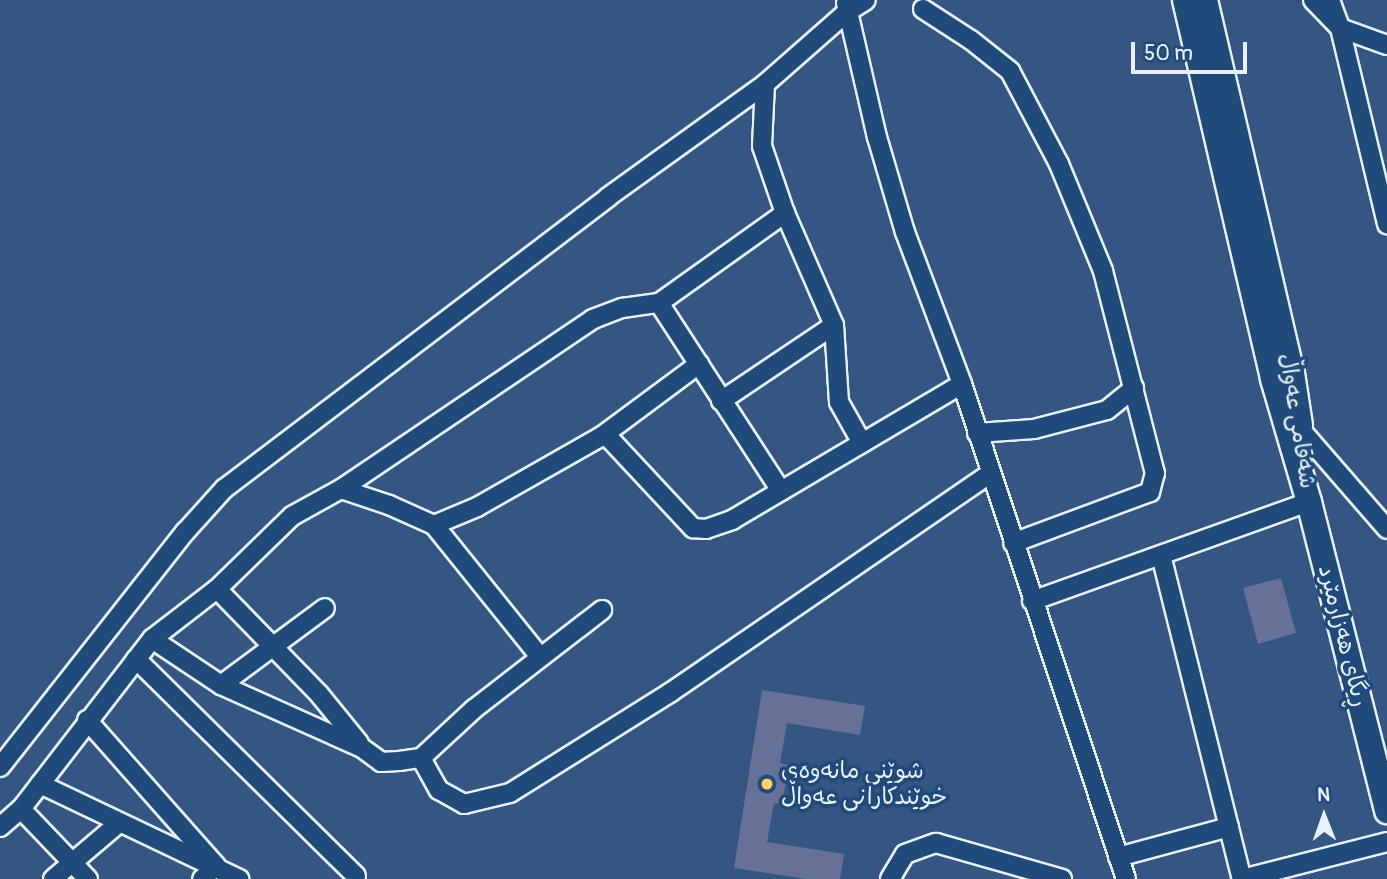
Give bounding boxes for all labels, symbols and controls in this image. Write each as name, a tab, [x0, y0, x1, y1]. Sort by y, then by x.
scale bar	[1135, 28, 1250, 72]
text: 50 m	[1144, 40, 1193, 67]
street label: شەقامی عەواڵ	[1273, 351, 1321, 491]
street label: ڕیگای هەزارمێرد	[1312, 562, 1374, 710]
place label: شوێنی مانەوەی خوێندکارانی عەواڵ	[781, 757, 947, 811]
marker: شوێنی مانەوەی خوێندکارانی عەواڵ	[759, 776, 775, 792]
north arrow	[1289, 781, 1359, 851]
text: N	[1317, 783, 1330, 807]

